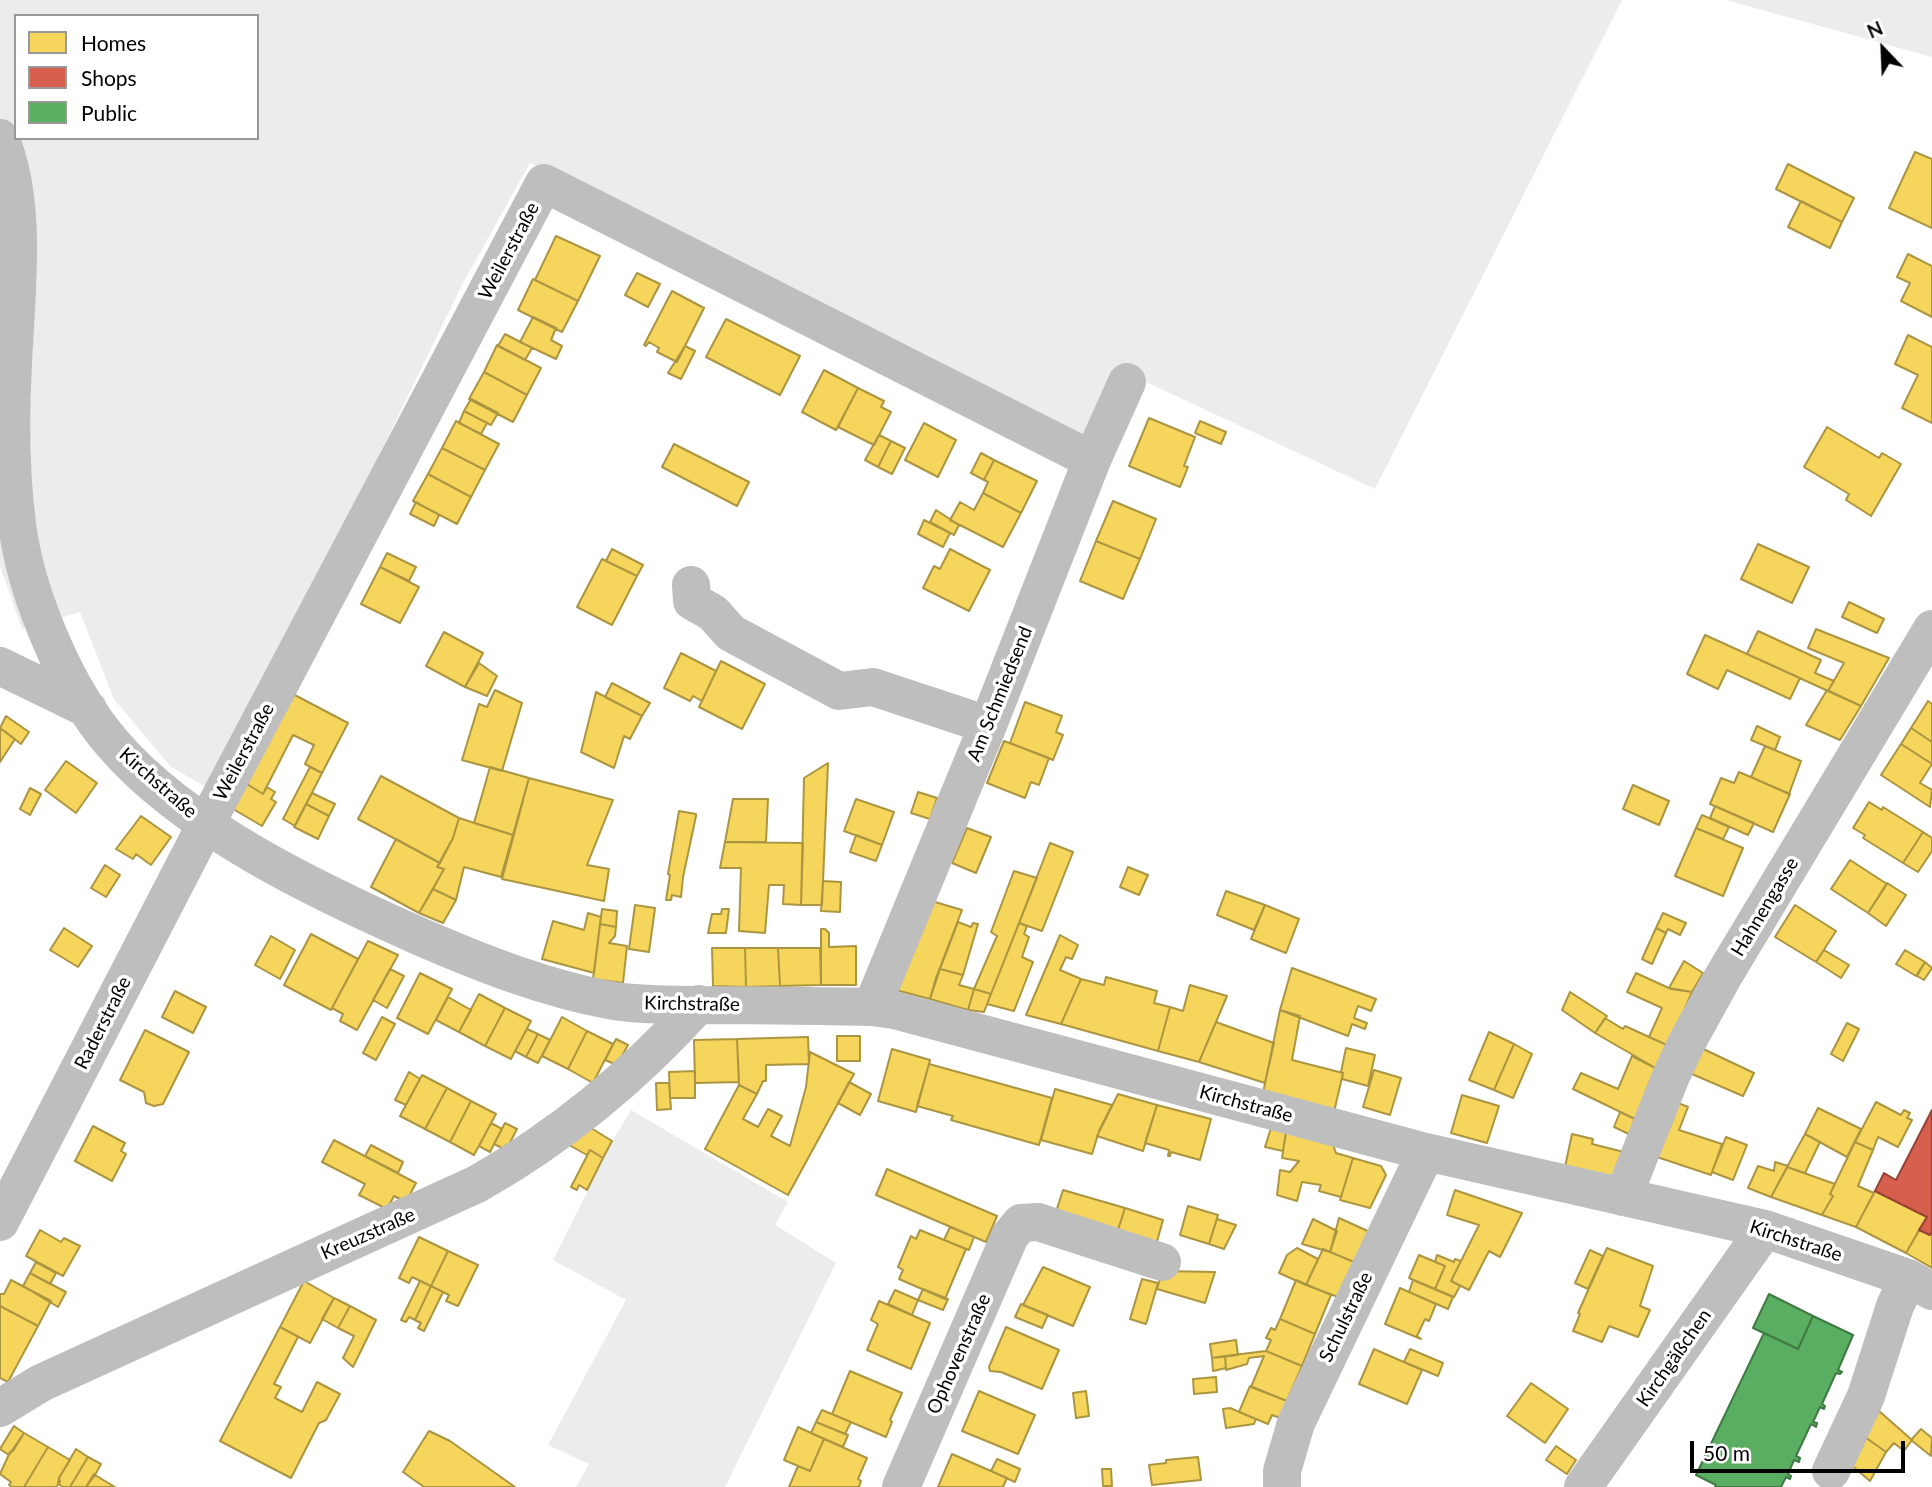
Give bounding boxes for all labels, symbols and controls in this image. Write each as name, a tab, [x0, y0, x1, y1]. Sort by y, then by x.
legend	[14, 14, 259, 140]
north arrow	[1848, 14, 1918, 84]
text: N	[1863, 16, 1886, 43]
text: Homes	[81, 30, 146, 55]
text: Shops	[81, 65, 137, 90]
text: Public	[81, 100, 137, 125]
street label: Weilerstraße	[474, 198, 544, 304]
street label: Am Schmiedsend	[963, 623, 1037, 765]
street label: Weilerstraße	[209, 699, 279, 805]
street label: Kirchstraße	[114, 743, 202, 823]
street label: Hahnengasse	[1727, 853, 1803, 961]
street label: Raderstraße	[70, 973, 136, 1073]
street label: Kirchstraße	[644, 992, 740, 1016]
street label: Kirchstraße	[1197, 1081, 1295, 1127]
street label: Kreuzstraße	[317, 1203, 419, 1265]
street label: Kirchstraße	[1747, 1215, 1845, 1267]
street label: Schulstraße	[1314, 1268, 1378, 1366]
street label: Ophovenstraße	[922, 1290, 996, 1418]
street label: Kirchgäßchen	[1632, 1305, 1716, 1411]
scale bar	[1694, 1428, 1909, 1472]
text: 50 m	[1703, 1440, 1750, 1465]

